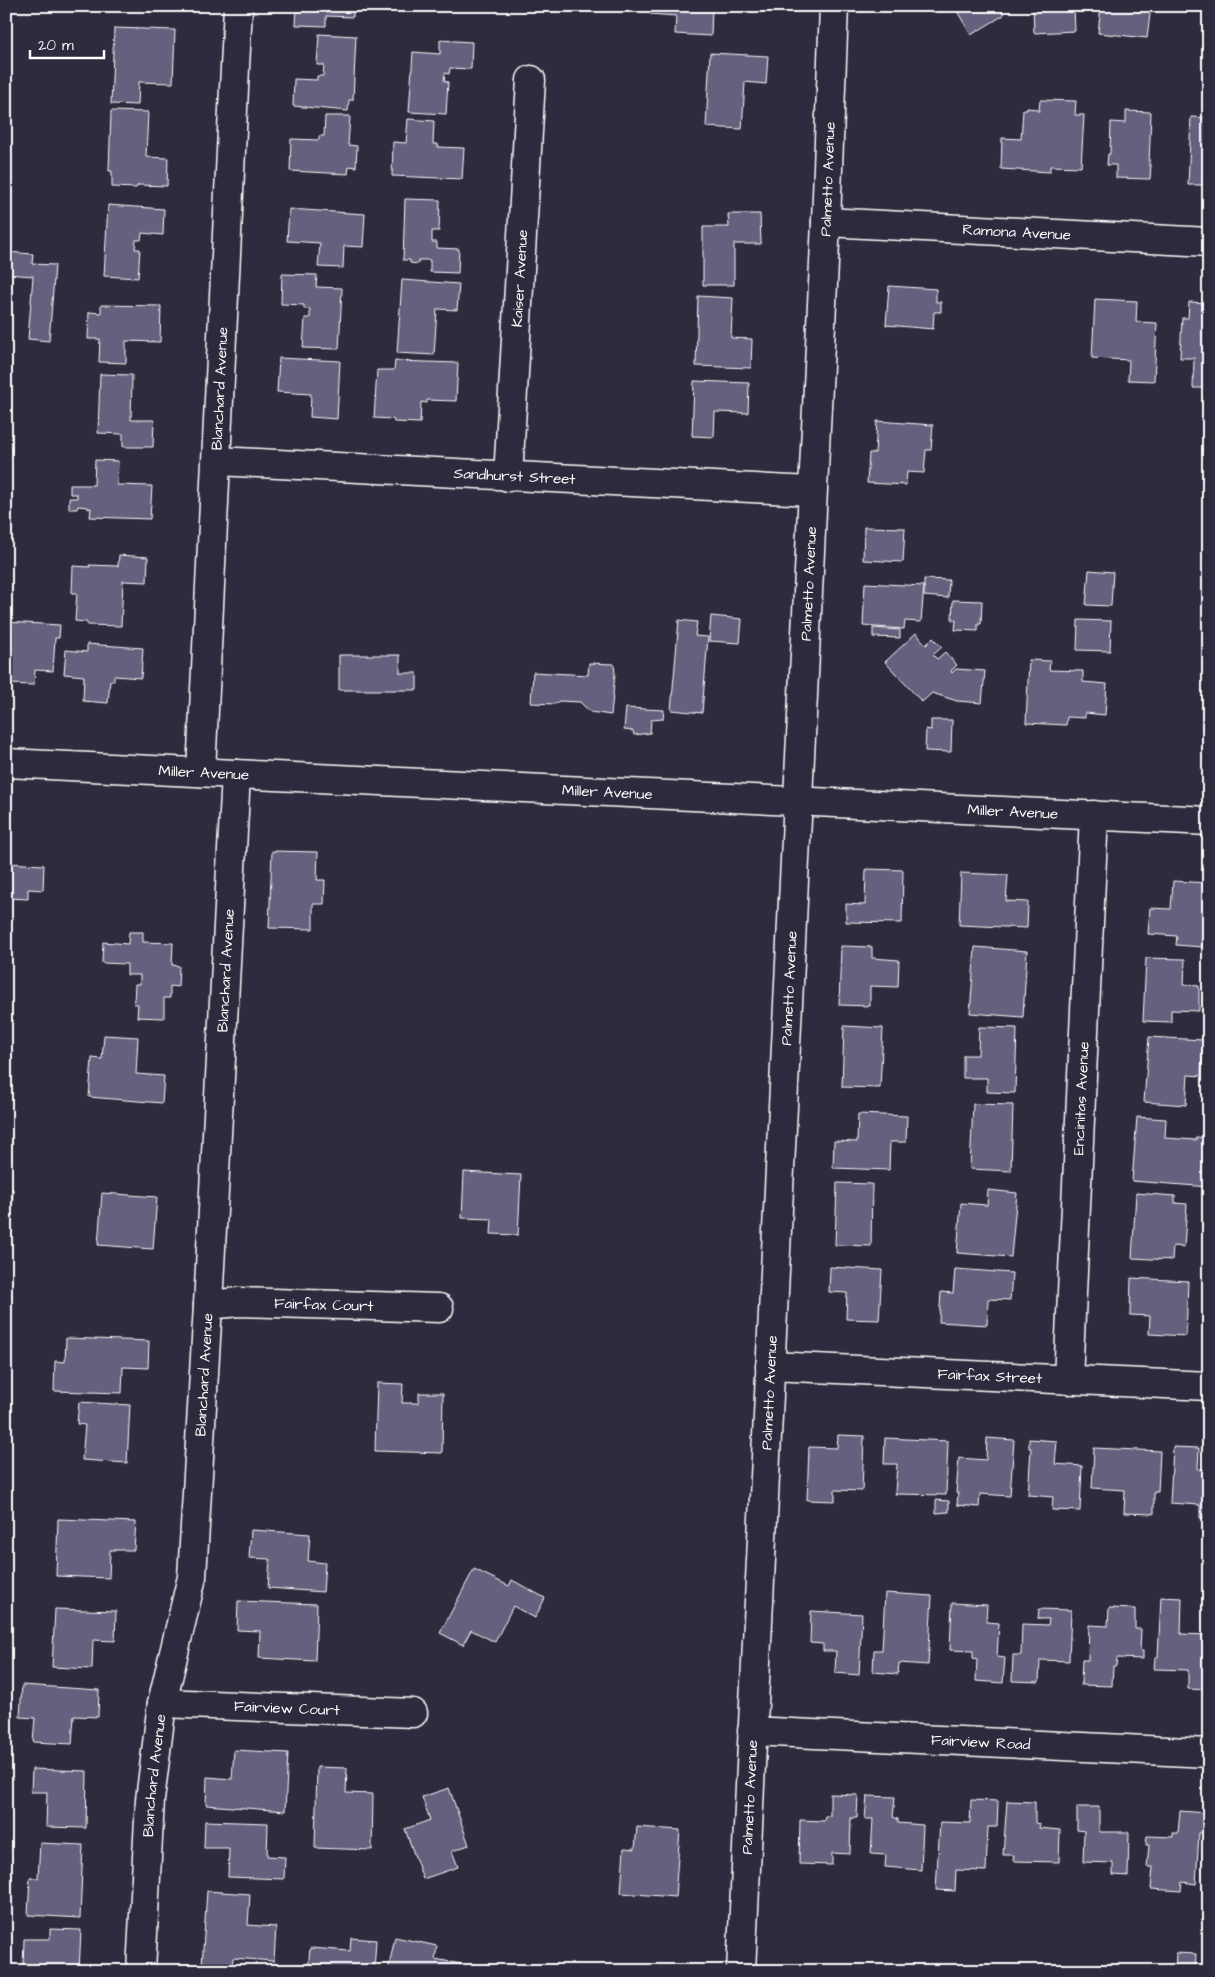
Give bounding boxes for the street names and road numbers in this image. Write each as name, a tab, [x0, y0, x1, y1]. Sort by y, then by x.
street label: Palmetto Avenue	[815, 121, 841, 237]
street label: Ramona Avenue	[962, 219, 1071, 246]
street label: Kaiser Avenue	[507, 229, 533, 328]
street label: Blanchard Avenue	[207, 326, 233, 451]
street label: Sandhurst Street	[453, 463, 576, 490]
street label: Palmetto Avenue	[796, 526, 822, 641]
street label: Miller Avenue	[158, 760, 250, 786]
street label: Miller Avenue	[562, 780, 653, 805]
street label: Miller Avenue	[967, 799, 1059, 825]
street label: Blanchard Avenue	[212, 908, 240, 1033]
street label: Palmetto Avenue	[776, 930, 803, 1046]
street label: Encinitas Avenue	[1068, 1041, 1095, 1156]
street label: Fairfax Court	[274, 1293, 374, 1317]
street label: Blanchard Avenue	[190, 1313, 218, 1437]
street label: Palmetto Avenue	[756, 1335, 783, 1451]
street label: Fairfax Street	[937, 1364, 1042, 1389]
street label: Fairview Court	[234, 1696, 340, 1721]
street label: Blanchard Avenue	[138, 1713, 172, 1838]
street label: Fairview Road	[931, 1730, 1031, 1755]
street label: Palmetto Avenue	[737, 1739, 763, 1855]

